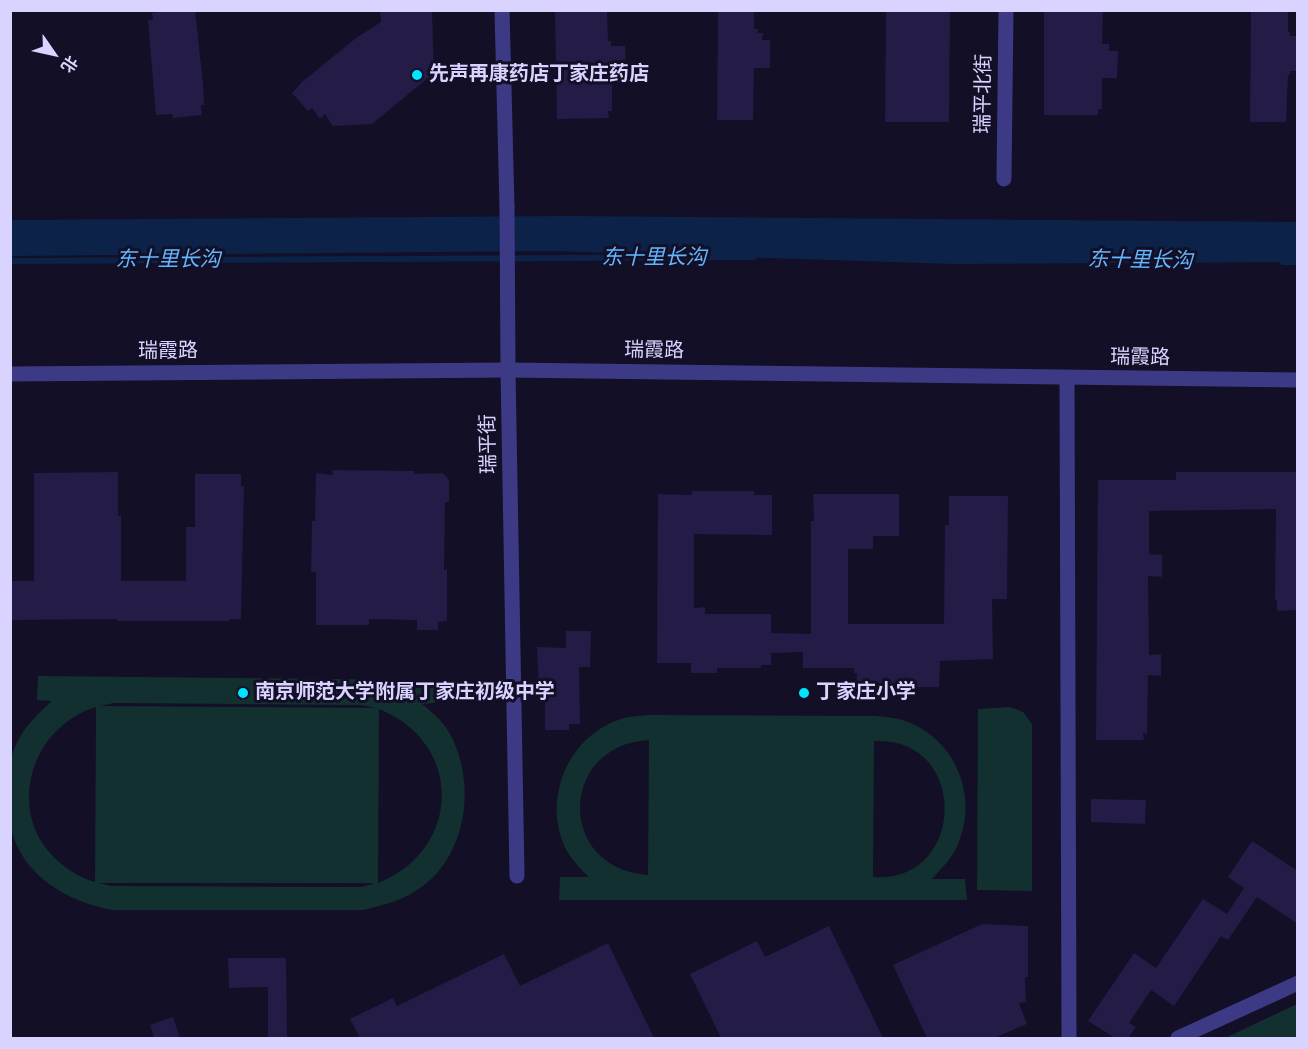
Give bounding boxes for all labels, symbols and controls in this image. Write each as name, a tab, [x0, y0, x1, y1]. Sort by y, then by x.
north arrow	[24, 24, 84, 84]
text: 北	[56, 52, 83, 77]
street label: 瑞平北街	[971, 54, 997, 134]
place label: 先声再康药店丁家庄药店	[429, 63, 649, 87]
marker: 先声再康药店丁家庄药店	[410, 68, 424, 82]
water label: 东十里长沟	[602, 245, 706, 271]
water label: 东十里长沟	[116, 247, 220, 273]
water label: 东十里长沟	[1087, 247, 1193, 275]
street label: 瑞霞路	[624, 338, 684, 364]
street label: 瑞霞路	[138, 340, 198, 364]
street label: 瑞霞路	[1110, 345, 1170, 371]
street label: 瑞平街	[476, 414, 502, 474]
place label: 南京师范大学附属丁家庄初级中学	[255, 681, 555, 705]
place label: 丁家庄小学	[816, 681, 916, 705]
marker: 南京师范大学附属丁家庄初级中学	[236, 686, 250, 700]
marker: 丁家庄小学	[797, 686, 811, 700]

